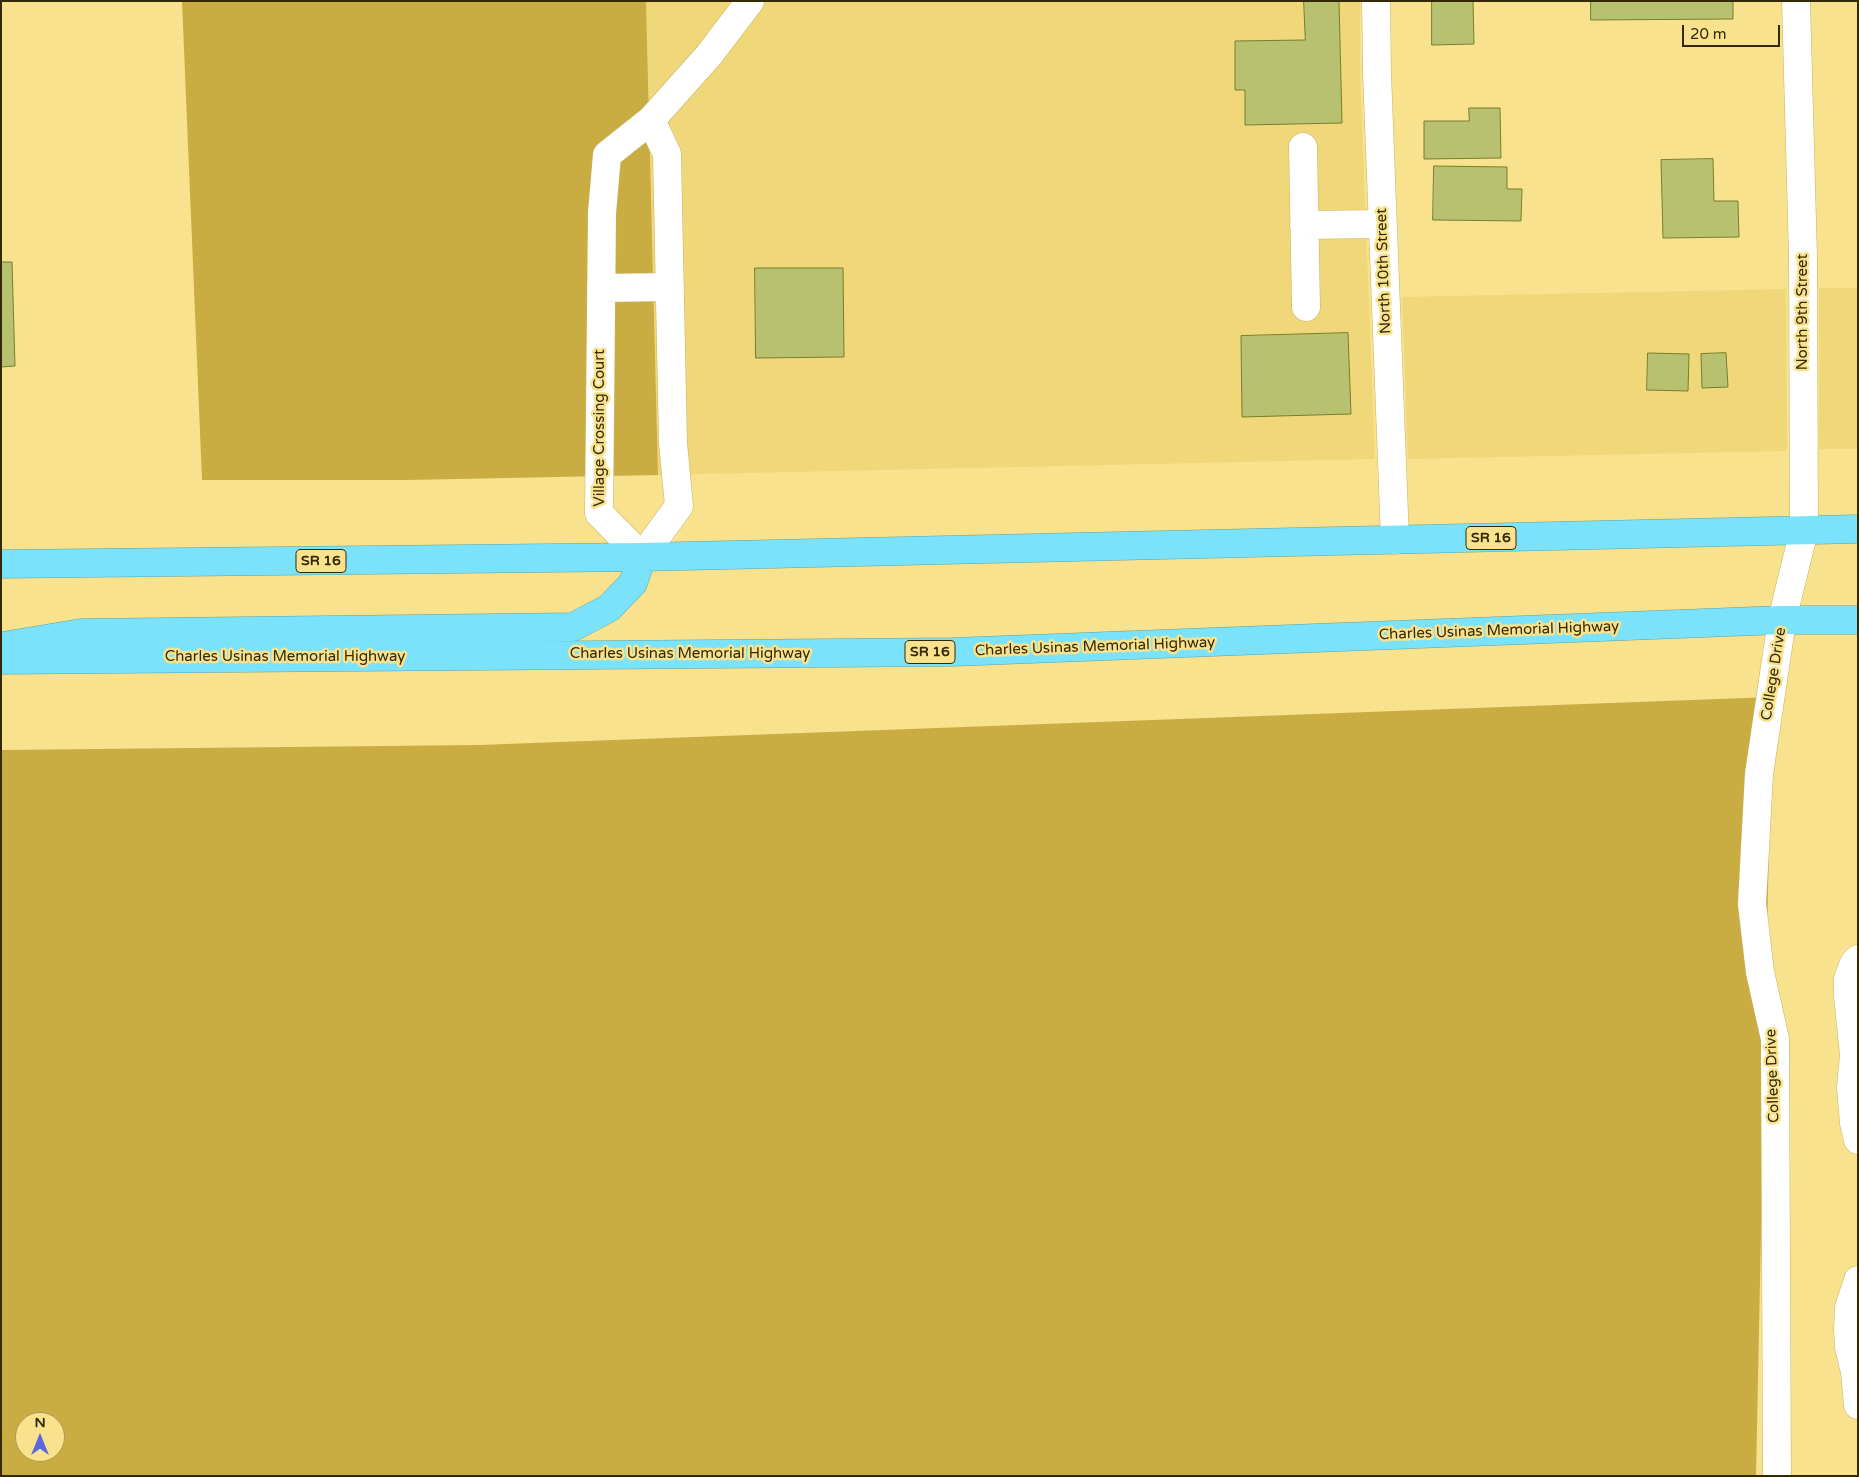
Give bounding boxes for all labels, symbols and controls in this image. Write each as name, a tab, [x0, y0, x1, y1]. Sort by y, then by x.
scale bar	[1684, 15, 1782, 47]
text: 20 m	[1690, 25, 1727, 43]
street label: North 10th Street	[1373, 208, 1395, 334]
street label: North 9th Street	[1794, 254, 1812, 370]
street label: Village Crossing Court	[591, 349, 609, 507]
road number: SR 16	[1466, 526, 1516, 550]
road number: SR 16	[296, 550, 346, 572]
street label: Charles Usinas Memorial Highway	[1379, 618, 1619, 644]
street label: College Drive	[1758, 626, 1790, 722]
street label: Charles Usinas Memorial Highway	[975, 634, 1215, 660]
road number: SR 16	[905, 640, 955, 664]
street label: Charles Usinas Memorial Highway	[570, 645, 810, 663]
street label: Charles Usinas Memorial Highway	[165, 648, 405, 666]
street label: College Drive	[1762, 1029, 1784, 1123]
north arrow	[15, 1412, 65, 1462]
text: N	[34, 1414, 46, 1431]

